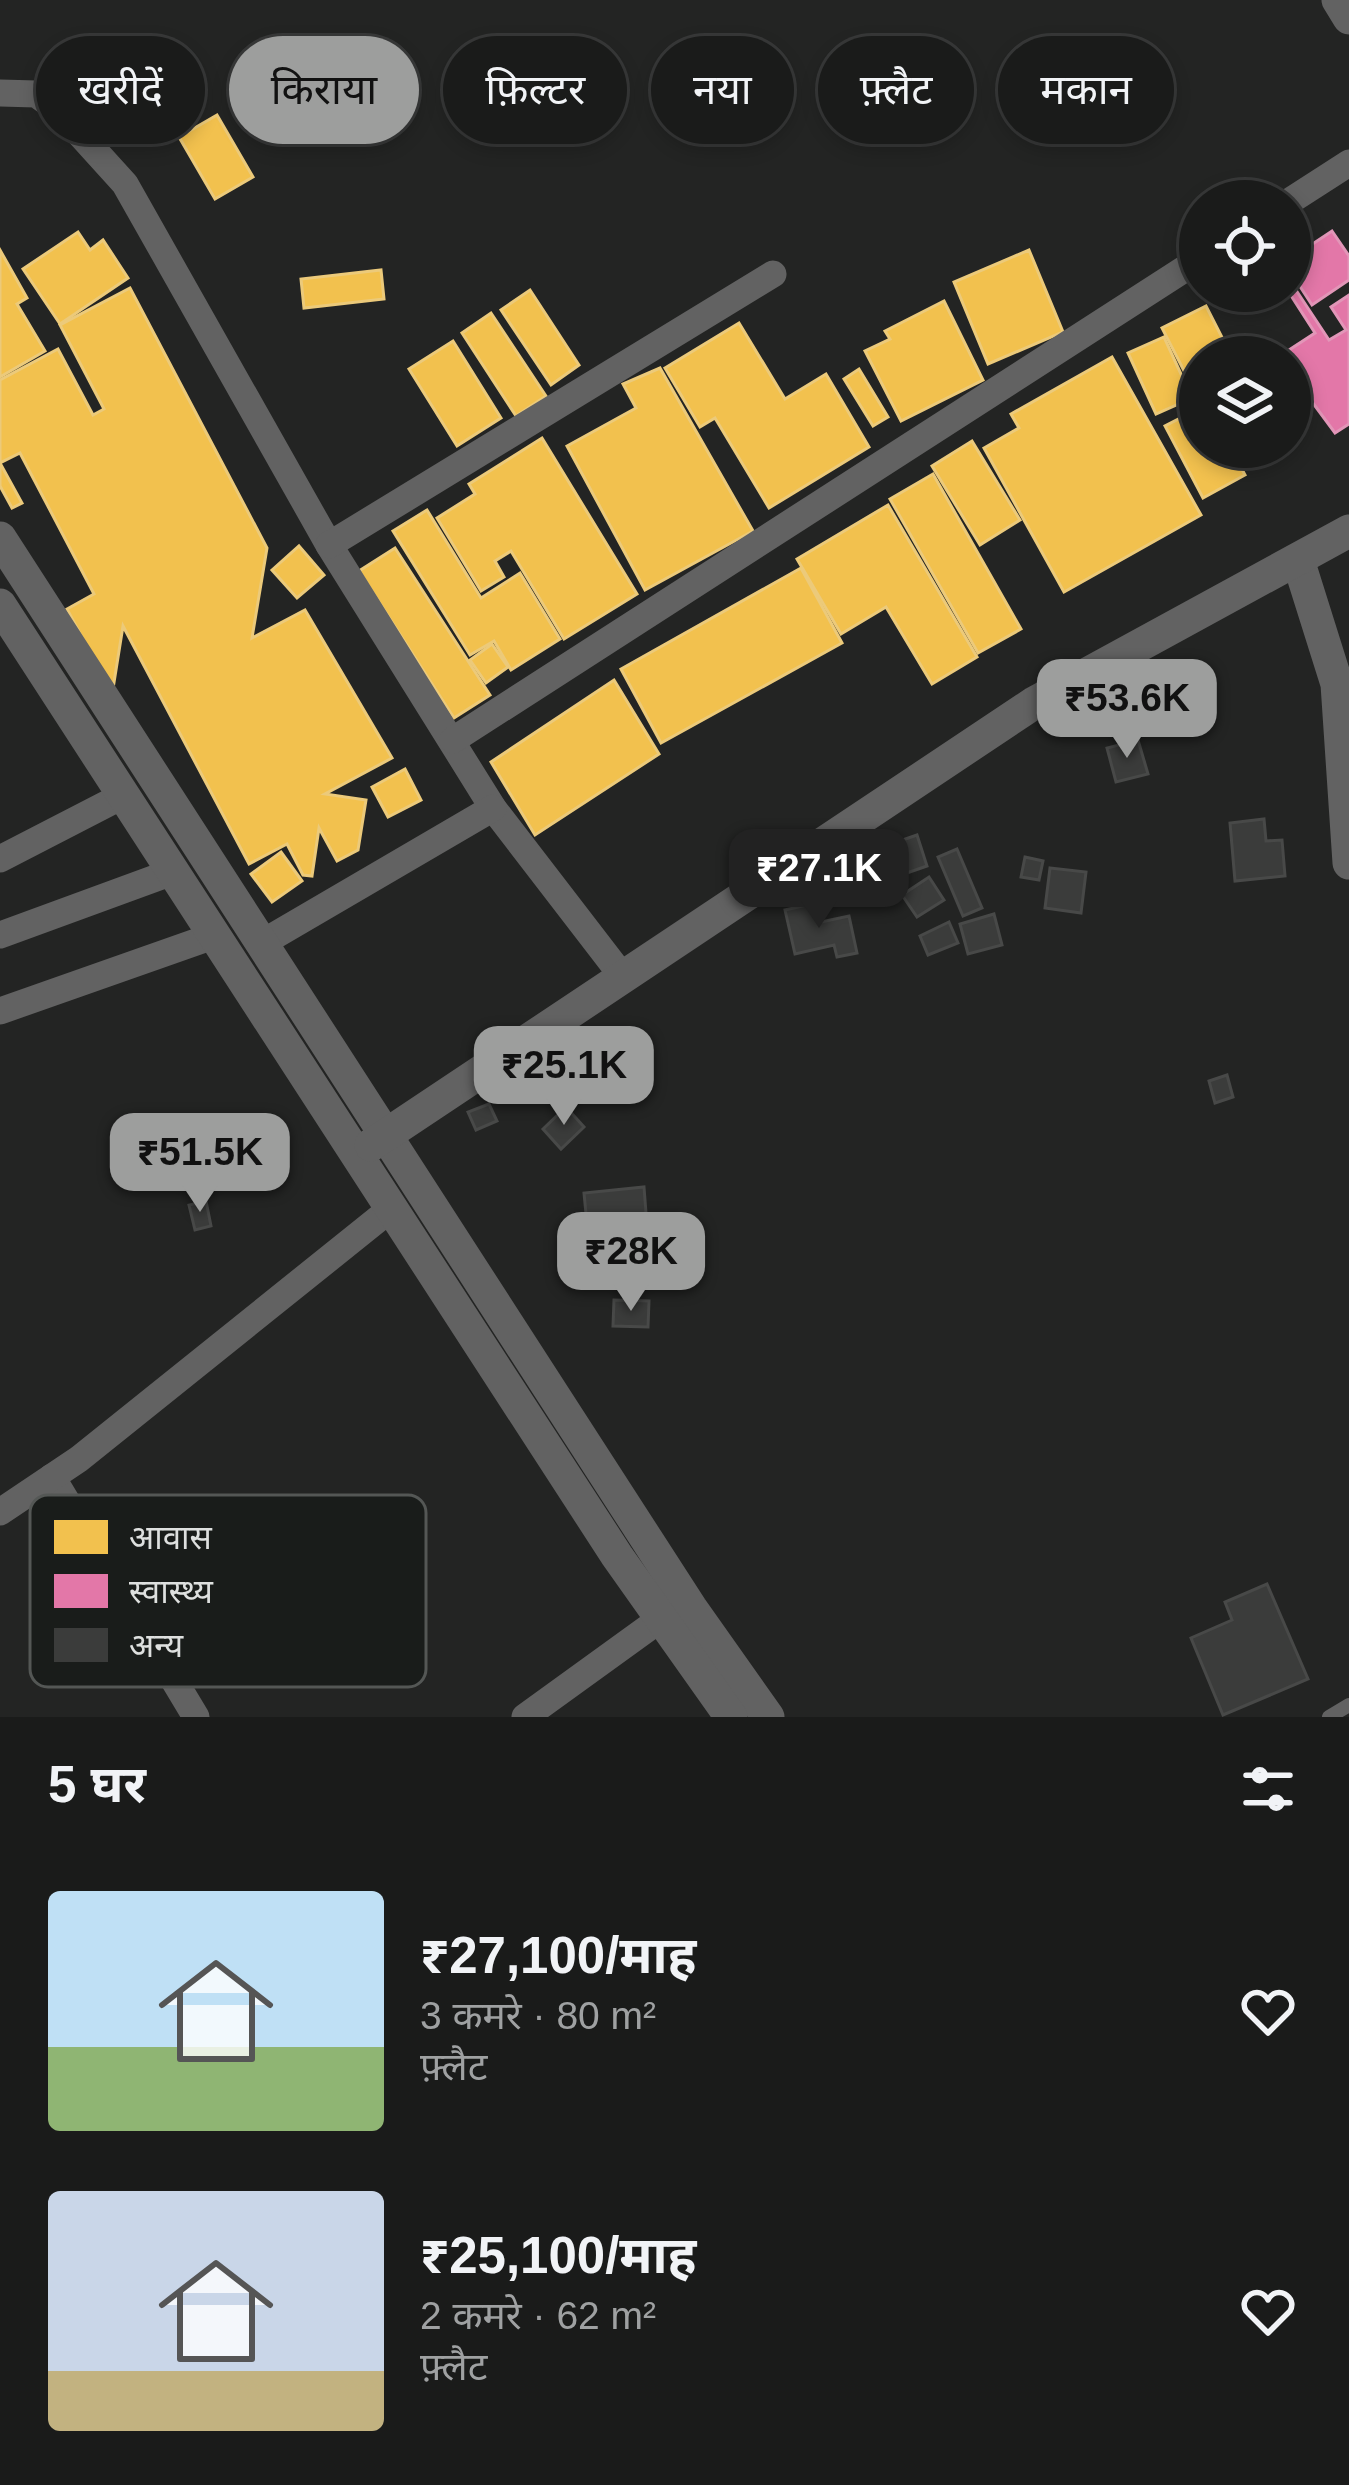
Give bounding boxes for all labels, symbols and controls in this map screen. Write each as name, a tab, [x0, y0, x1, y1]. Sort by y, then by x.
chip: खरीदें	[36, 36, 205, 144]
chip: किराया	[229, 36, 419, 144]
chip: फ़िल्टर	[443, 36, 627, 144]
chip: नया	[651, 36, 794, 144]
chip: फ़्लैट	[818, 36, 974, 144]
chip: मकान	[998, 36, 1174, 144]
map controls	[1179, 180, 1311, 468]
button: locate	[1179, 180, 1311, 312]
button: layers	[1179, 336, 1311, 468]
pin: ₹53.6K	[1029, 659, 1225, 761]
text: ₹53.6K	[1064, 676, 1190, 719]
pin: ₹27.1K	[721, 829, 917, 931]
text: ₹27.1K	[756, 846, 882, 889]
pin: ₹25.1K	[466, 1026, 662, 1128]
text: ₹25.1K	[501, 1043, 627, 1086]
pin: ₹51.5K	[102, 1113, 298, 1215]
text: ₹51.5K	[137, 1130, 263, 1173]
pin: ₹28K	[560, 1212, 702, 1314]
text: ₹28K	[584, 1229, 678, 1272]
legend	[30, 1495, 426, 1687]
text: आवास	[129, 1519, 213, 1556]
text: स्वास्थ्य	[129, 1573, 214, 1610]
text: अन्य	[129, 1627, 184, 1664]
text: 5 घर	[48, 1756, 146, 1813]
icon: filters	[1235, 1756, 1301, 1822]
text: ₹27,100/माह	[420, 1927, 696, 1984]
icon: home	[144, 1939, 288, 2083]
icon: heart	[1235, 1978, 1301, 2044]
text: 3 कमरे · 80 m²	[420, 1994, 656, 2037]
text: फ़्लैट	[420, 2045, 487, 2088]
text: ₹25,100/माह	[420, 2227, 696, 2284]
icon: home	[144, 2239, 288, 2383]
icon: heart	[1235, 2278, 1301, 2344]
text: 2 कमरे · 62 m²	[420, 2294, 656, 2337]
text: फ़्लैट	[420, 2345, 487, 2388]

